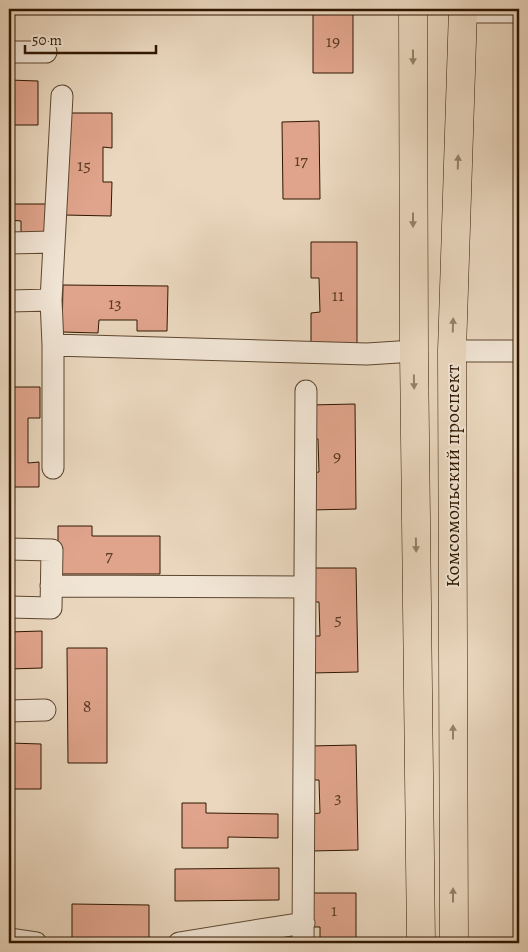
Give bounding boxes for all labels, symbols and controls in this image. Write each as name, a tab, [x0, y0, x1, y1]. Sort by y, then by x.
scale bar	[25, 22, 156, 54]
house number: 19	[326, 29, 340, 53]
text: 50 m	[32, 30, 62, 50]
one-way arrow	[409, 50, 417, 66]
house number: 17	[294, 148, 308, 172]
house number: 15	[77, 153, 91, 177]
one-way arrow	[454, 154, 462, 170]
one-way arrow	[409, 212, 417, 228]
house number: 11	[332, 283, 344, 307]
house number: 13	[108, 291, 122, 315]
one-way arrow	[449, 316, 457, 332]
street label: Комсомольский проспект	[439, 364, 466, 588]
one-way arrow	[410, 375, 418, 391]
house number: 9	[333, 444, 341, 468]
one-way arrow	[412, 537, 420, 553]
house number: 7	[105, 543, 113, 567]
house number: 5	[334, 607, 342, 631]
house number: 8	[83, 694, 91, 718]
one-way arrow	[449, 724, 457, 740]
house number: 3	[334, 785, 342, 809]
one-way arrow	[449, 886, 457, 902]
house number: 1	[331, 898, 337, 922]

